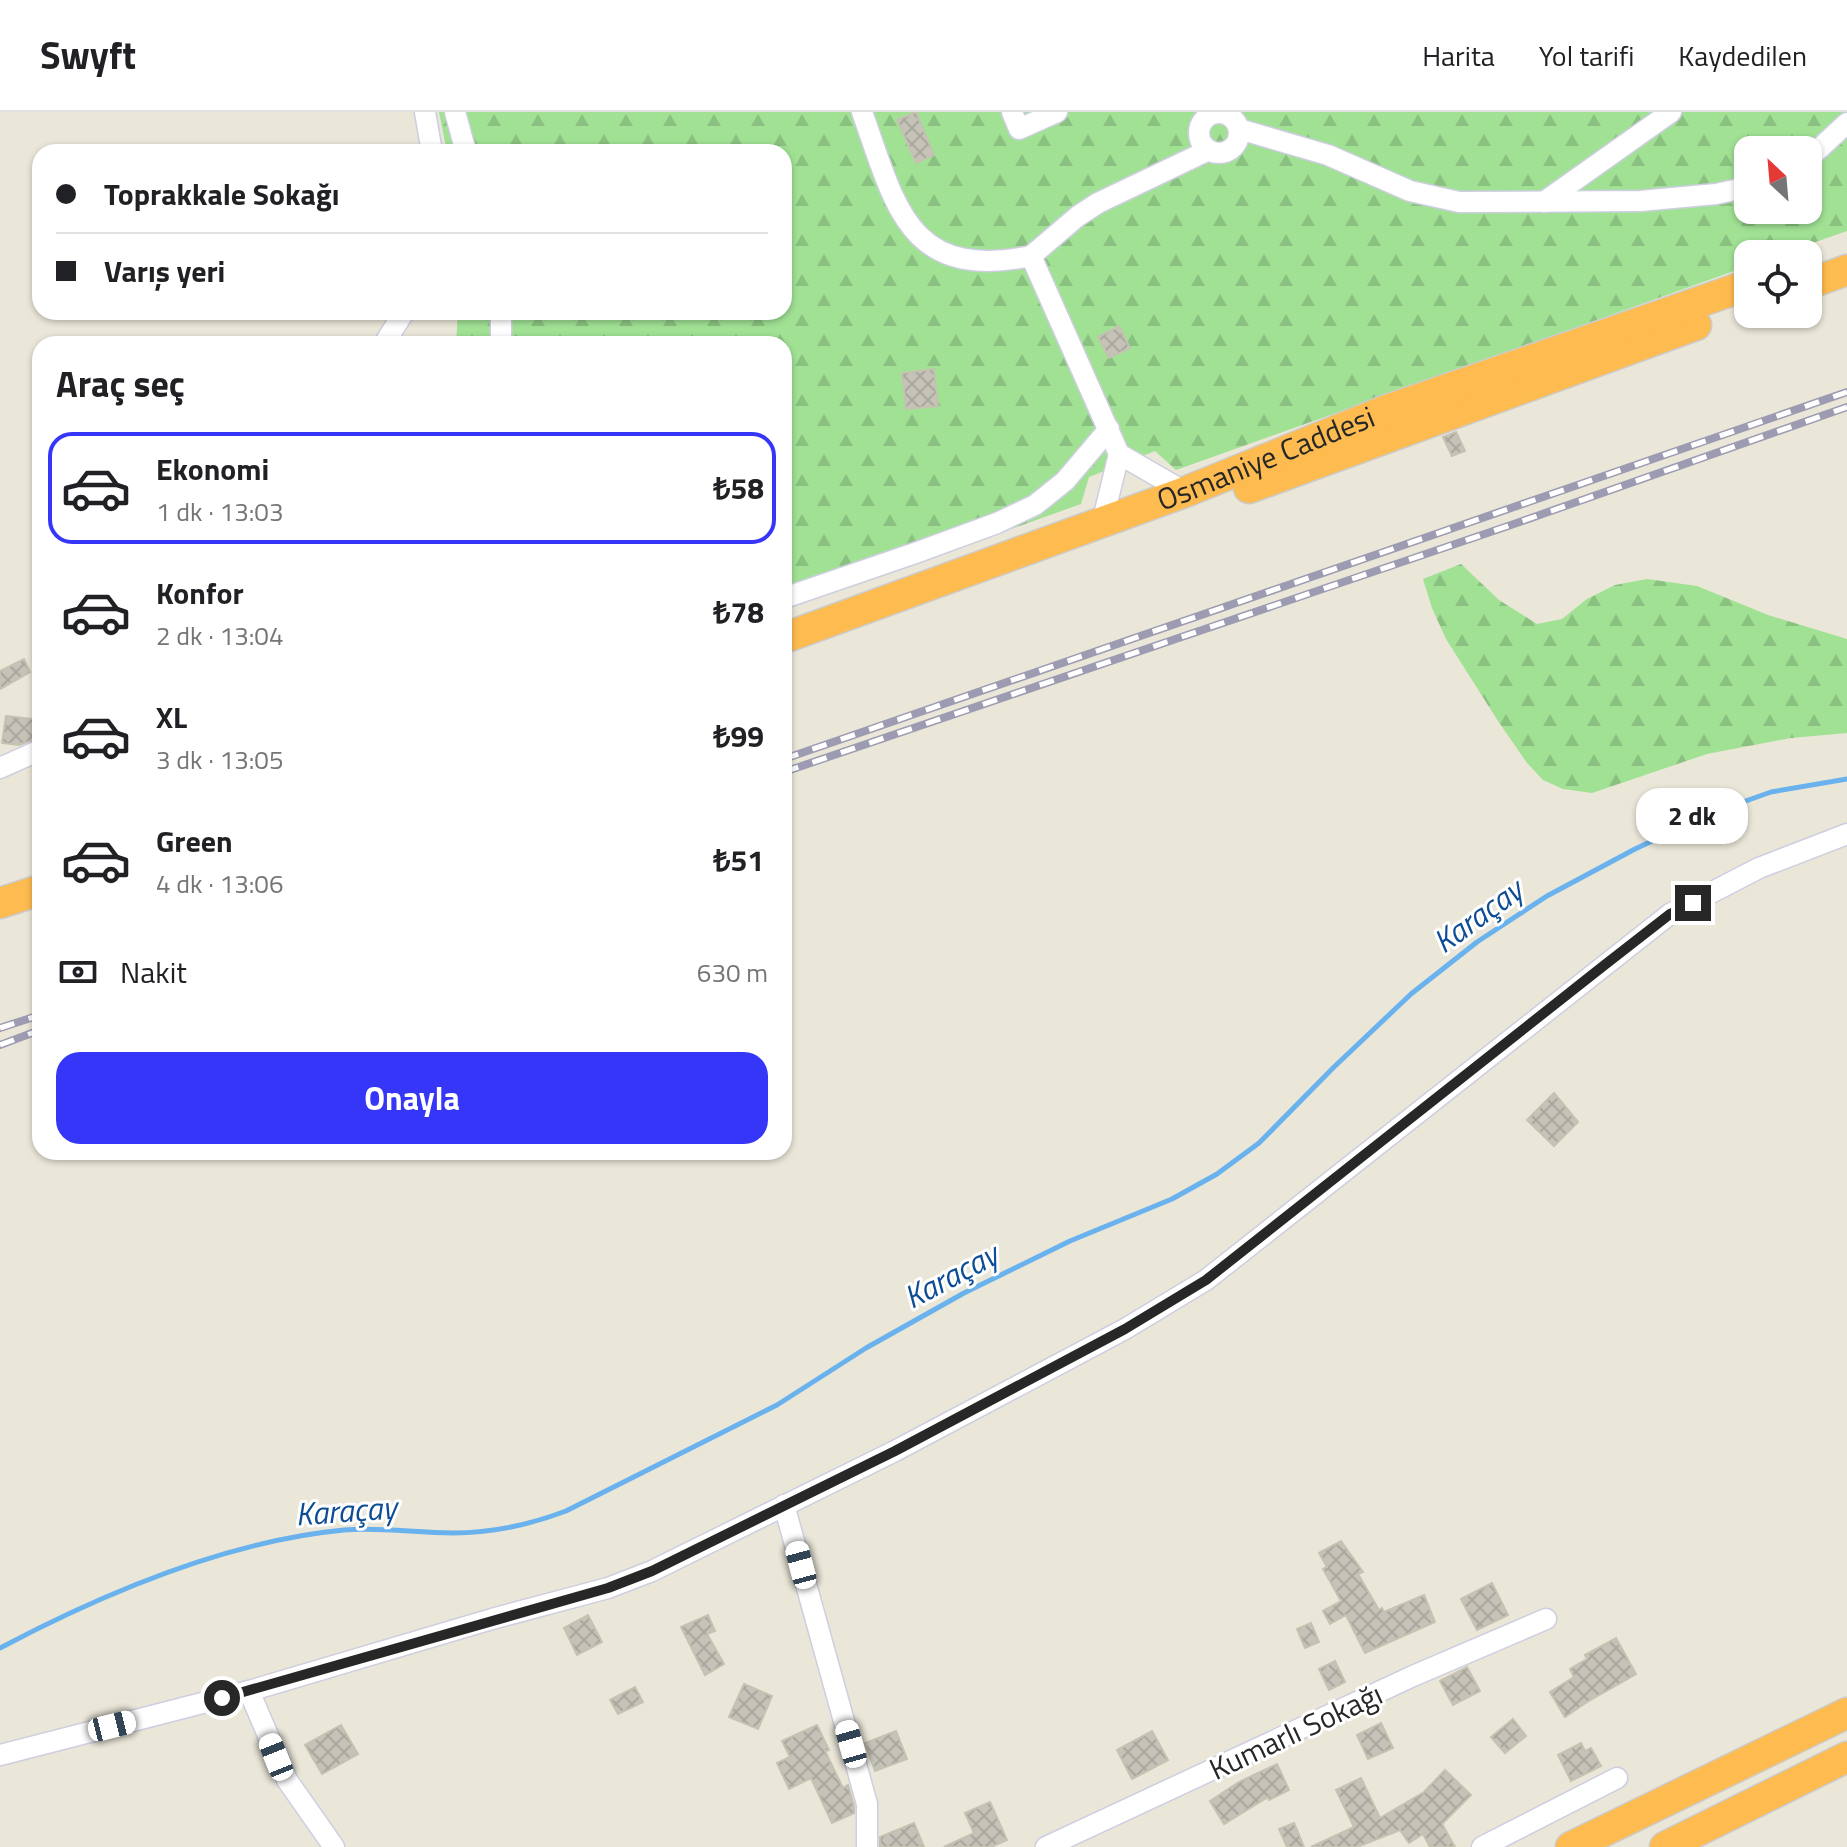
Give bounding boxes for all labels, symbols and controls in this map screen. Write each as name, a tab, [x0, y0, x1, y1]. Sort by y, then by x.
text: Swyft	[40, 26, 136, 84]
text: Harita	[1422, 34, 1495, 77]
text: Yol tarifi	[1539, 34, 1634, 77]
text: Kaydedilen	[1678, 34, 1807, 77]
north arrow	[1734, 136, 1822, 224]
map controls	[1734, 136, 1822, 328]
text: Toprakkale Sokağı	[104, 171, 340, 217]
button: locate	[1734, 240, 1822, 328]
text: Varış yeri	[104, 248, 225, 294]
text: Araç seç	[56, 356, 185, 411]
street label: Osmaniye Caddesi	[1150, 393, 1381, 522]
text: Ekonomi	[156, 446, 269, 492]
icon: car	[60, 452, 132, 524]
text: ₺58	[713, 465, 764, 511]
text: 1 dk · 13:03	[156, 492, 283, 531]
text: Konfor	[156, 570, 244, 616]
icon: car	[60, 576, 132, 648]
text: ₺78	[713, 589, 764, 635]
text: 2 dk · 13:04	[156, 616, 283, 655]
text: XL	[156, 694, 187, 740]
icon: car	[60, 700, 132, 772]
text: ₺99	[713, 713, 764, 759]
text: 3 dk · 13:05	[156, 740, 283, 779]
callout: 2 dk	[1637, 787, 1749, 843]
text: 2 dk	[1668, 796, 1716, 835]
text: Green	[156, 818, 233, 864]
icon: car	[60, 824, 132, 896]
text: ₺51	[713, 837, 764, 883]
text: 4 dk · 13:06	[156, 864, 283, 903]
water label: Karaçay	[1422, 864, 1535, 964]
route end	[1675, 885, 1711, 921]
text: Nakit	[120, 949, 187, 995]
icon: cash	[56, 950, 100, 994]
text: 630 m	[697, 953, 768, 992]
button: Onayla	[56, 1052, 768, 1144]
water label: Karaçay	[895, 1229, 1009, 1320]
water label: Karaçay	[294, 1482, 401, 1537]
car	[783, 1539, 819, 1591]
street label: Kumarlı Sokağı	[1201, 1671, 1390, 1791]
route start	[204, 1680, 240, 1716]
car	[86, 1709, 138, 1743]
car	[833, 1718, 869, 1770]
car	[256, 1730, 296, 1784]

